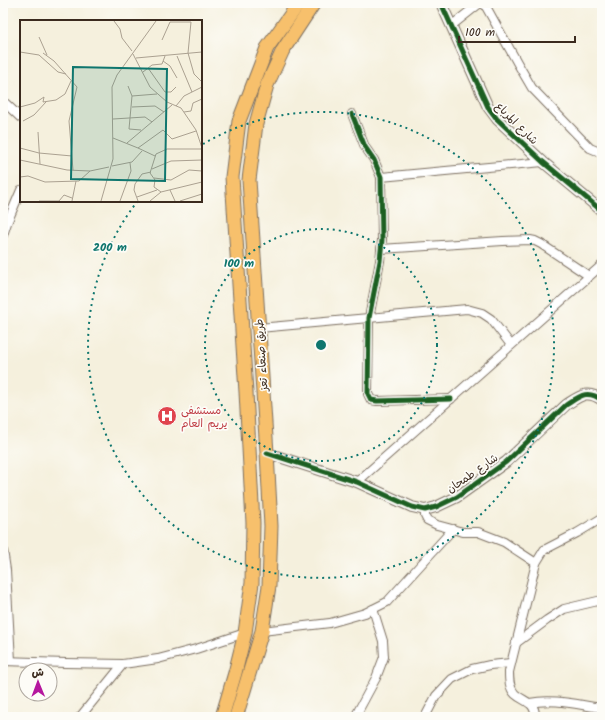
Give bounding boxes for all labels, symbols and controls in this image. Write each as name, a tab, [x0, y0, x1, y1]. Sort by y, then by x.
scale bar	[459, 18, 575, 44]
inset map	[20, 20, 202, 202]
text: 100 m	[465, 23, 496, 42]
street label: شارع المرباع	[491, 98, 542, 149]
text: 200 m	[93, 238, 127, 257]
text: 100 m	[224, 254, 254, 273]
street label: طريق صنعاء تعز	[250, 318, 274, 393]
centre of rings	[314, 338, 328, 352]
place label: مستشفى يريم العام	[181, 402, 228, 433]
hospital icon: مستشفى يريم العام	[156, 405, 178, 427]
street label: شارع طمحان	[443, 449, 502, 498]
north arrow	[18, 662, 58, 702]
text: ش	[32, 664, 44, 682]

